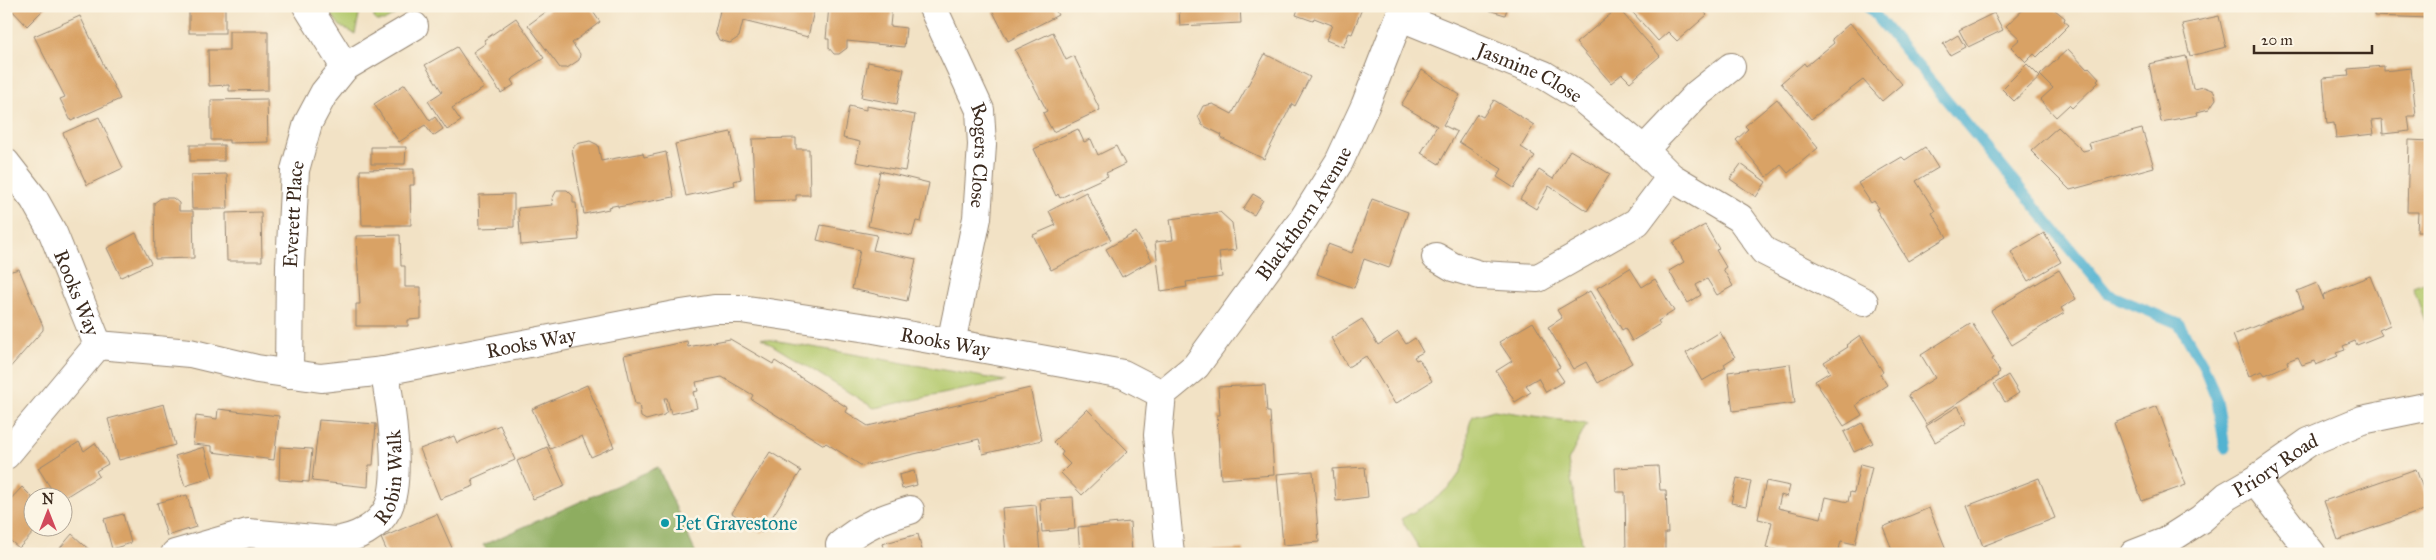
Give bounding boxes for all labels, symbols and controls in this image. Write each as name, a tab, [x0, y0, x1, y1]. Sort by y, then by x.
scale bar	[2254, 22, 2371, 54]
text: 20 m	[2261, 31, 2293, 49]
street label: Jasmine Close	[1471, 36, 1587, 108]
street label: Rogers Close	[966, 98, 994, 209]
street label: Blackthorn Avenue	[1251, 143, 1356, 285]
street label: Everett Place	[278, 157, 309, 269]
street label: Rooks Way	[49, 246, 105, 340]
street label: Rooks Way	[484, 322, 579, 363]
street label: Rooks Way	[899, 322, 993, 362]
street label: Robin Walk	[369, 428, 407, 529]
street label: Priory Road	[2228, 428, 2321, 502]
north arrow	[22, 488, 72, 538]
text: N	[42, 491, 54, 508]
place label: Pet Gravestone	[675, 511, 798, 535]
marker: Pet Gravestone	[659, 517, 671, 529]

